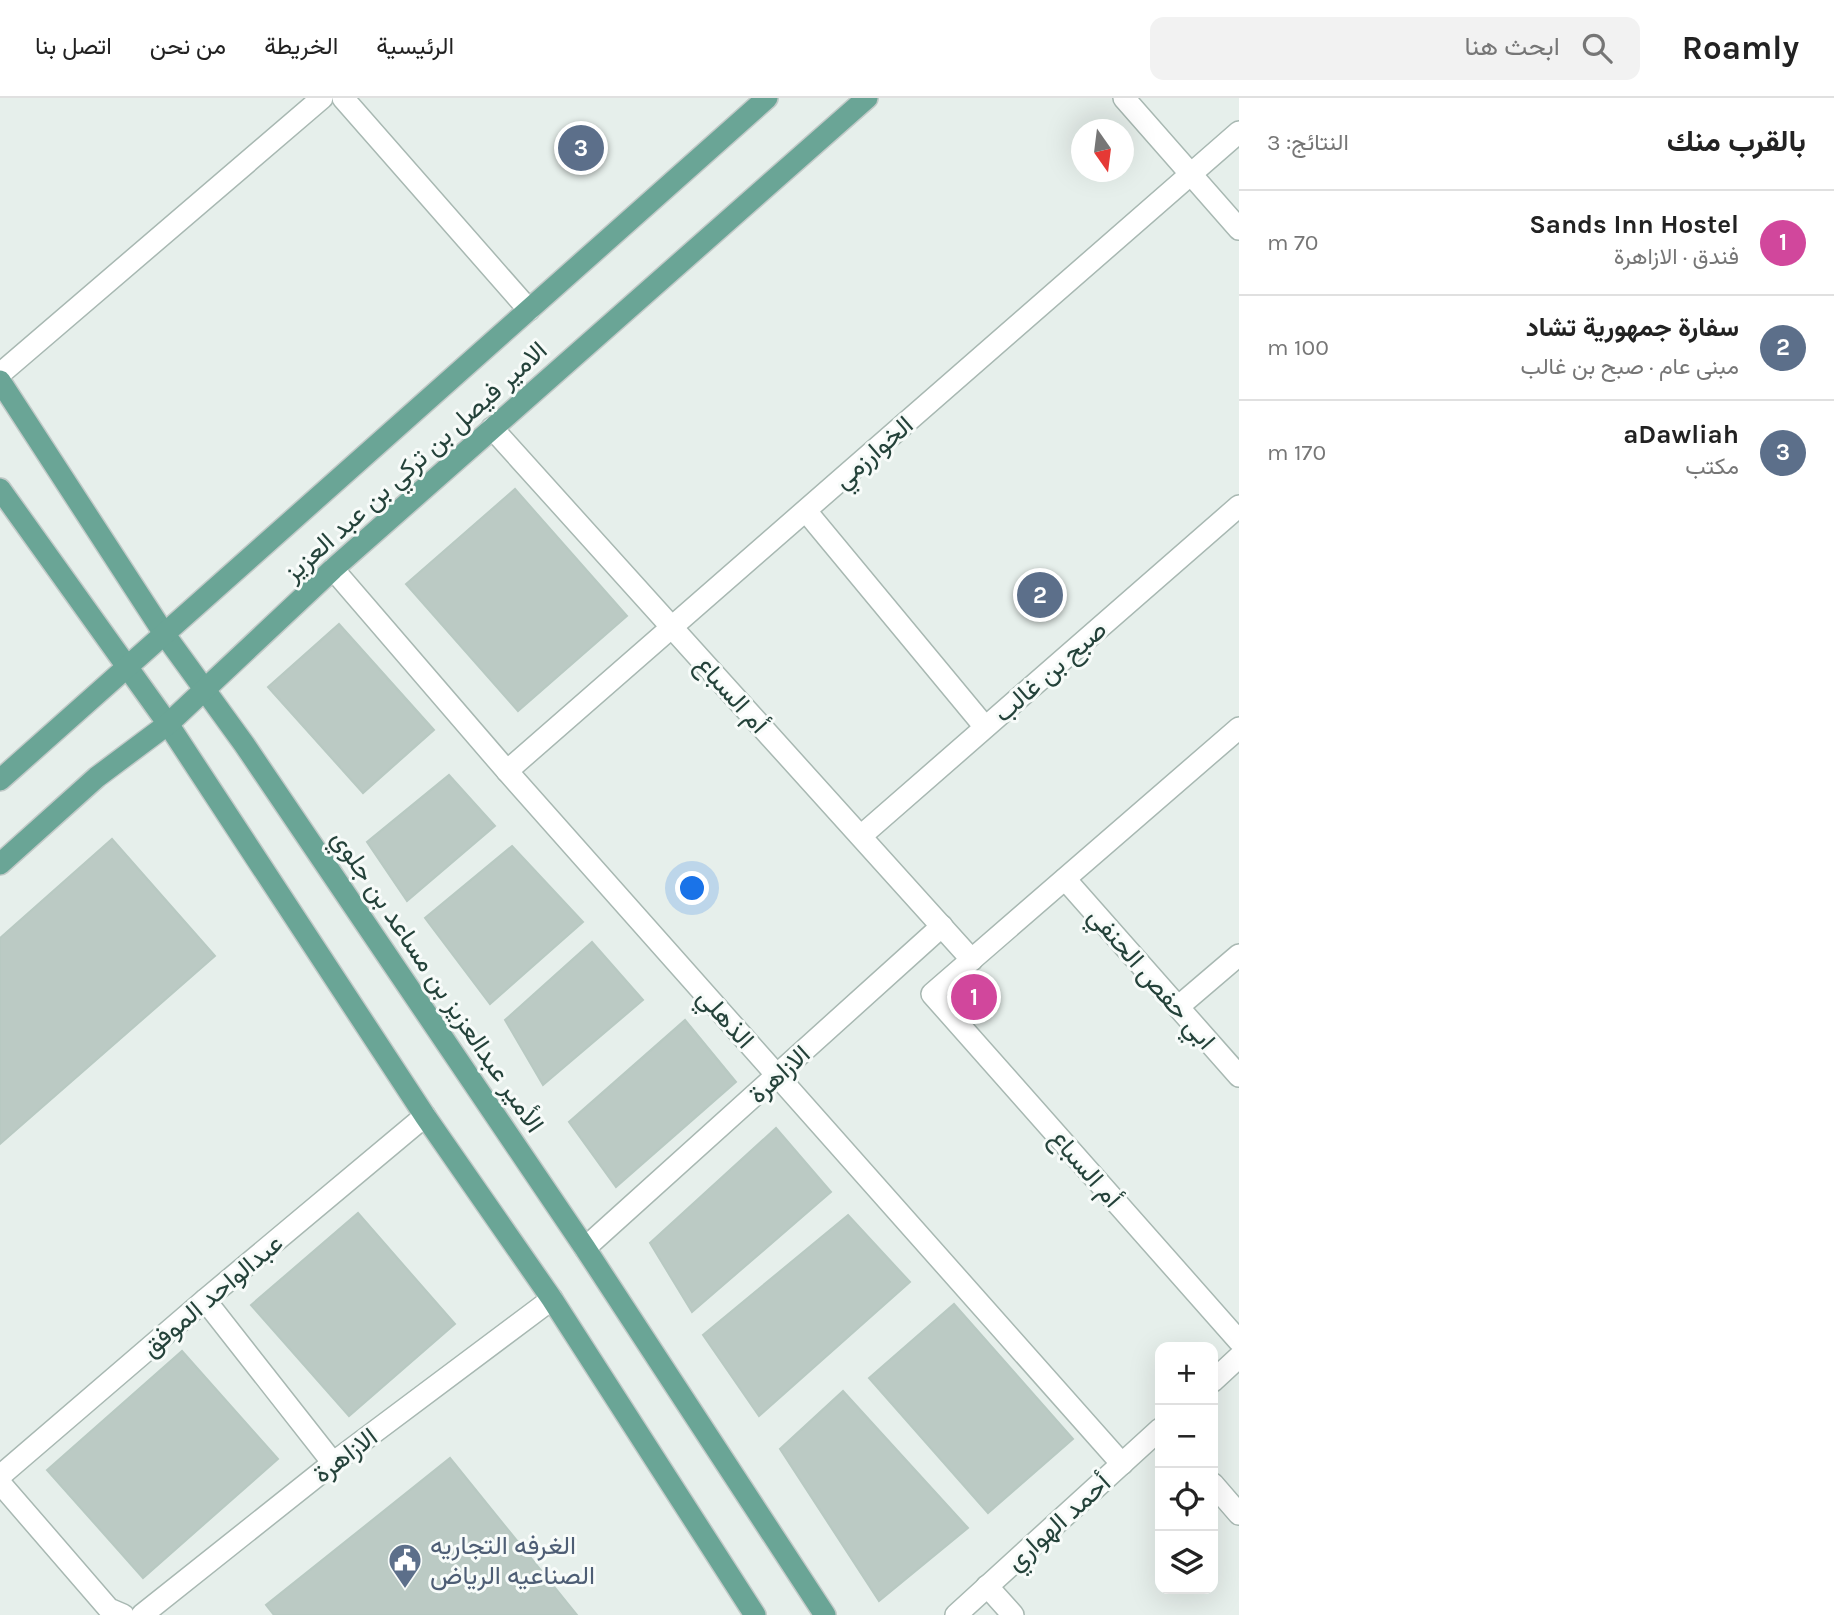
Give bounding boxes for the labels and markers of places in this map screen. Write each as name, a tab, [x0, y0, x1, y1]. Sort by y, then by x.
pin: 3	[558, 122, 604, 174]
pin: 2	[1017, 569, 1063, 621]
pin: 1	[951, 971, 997, 1023]
place label: الغرفه التجاريه الصناعيه الرياض	[430, 1530, 595, 1591]
public building icon: الغرفه التجاريه الصناعيه الرياض	[386, 1541, 424, 1590]

